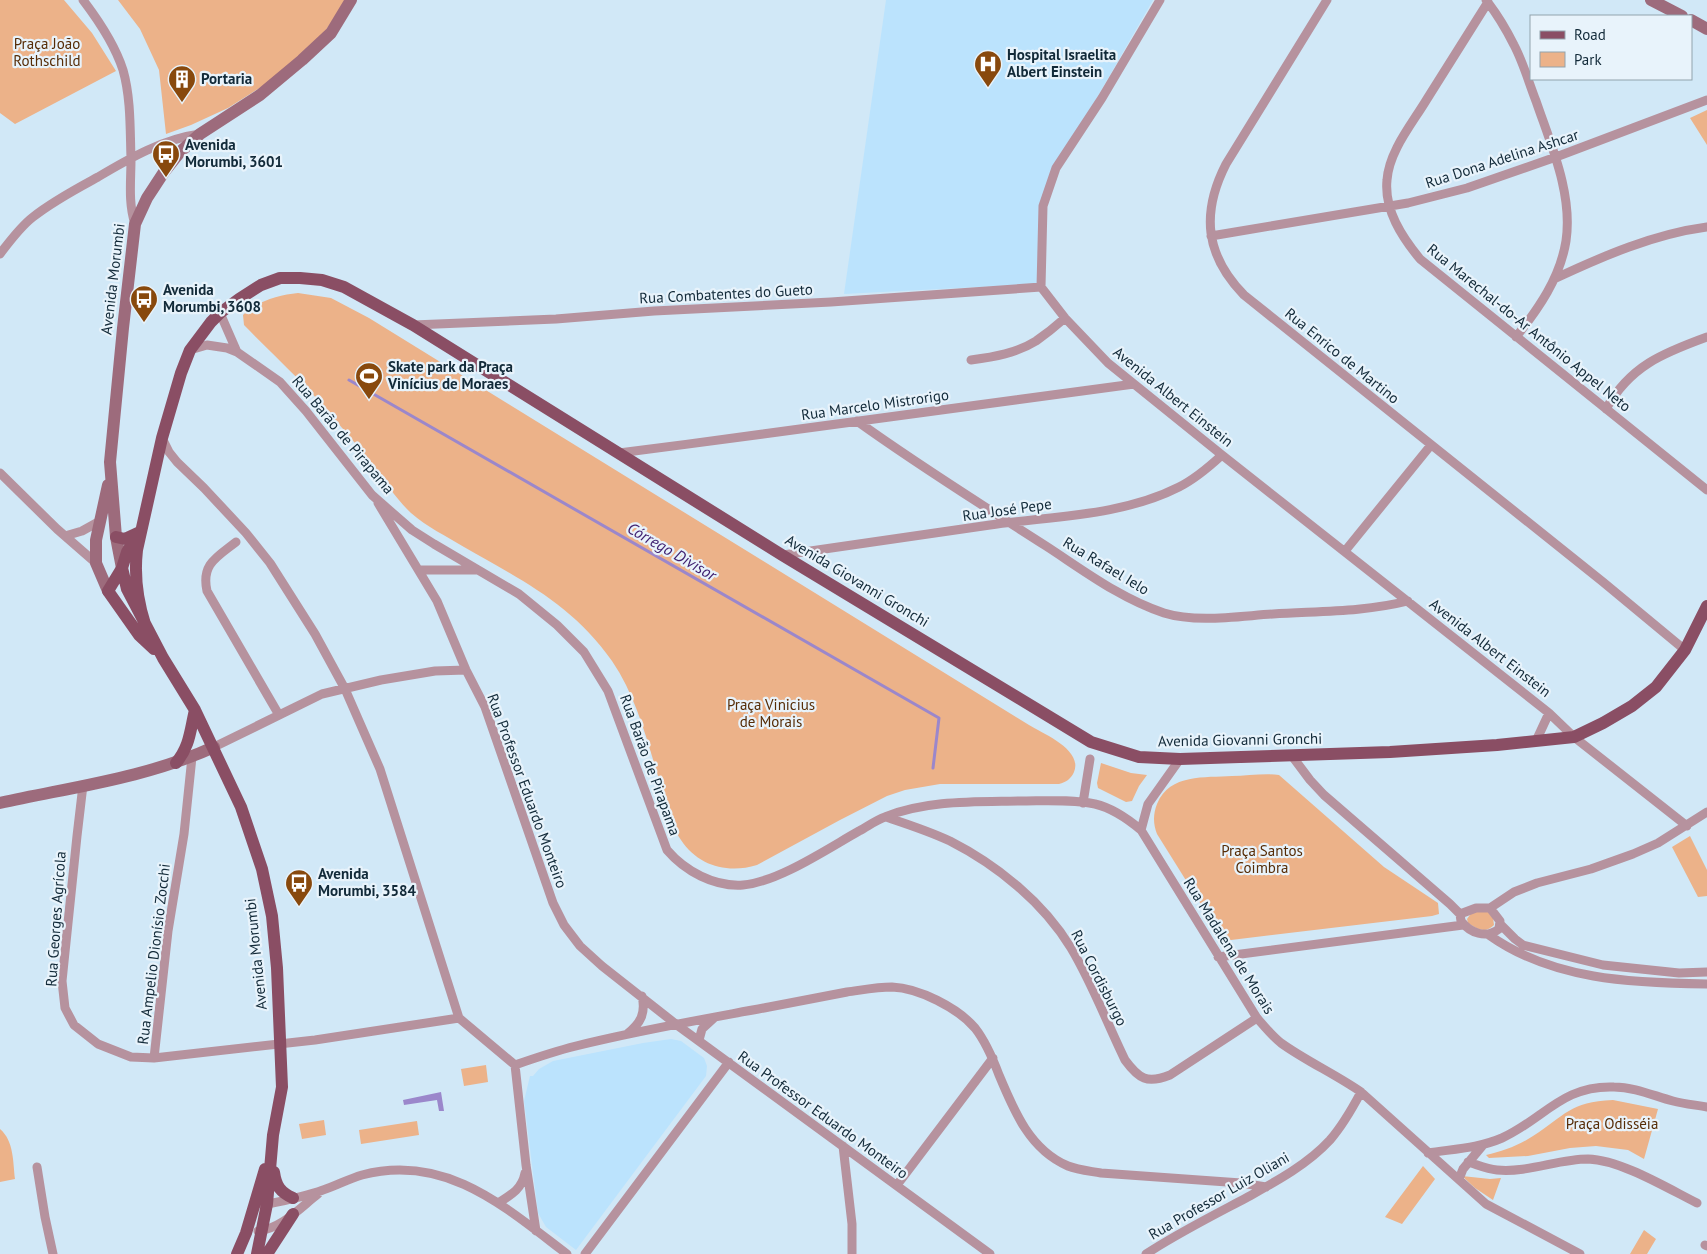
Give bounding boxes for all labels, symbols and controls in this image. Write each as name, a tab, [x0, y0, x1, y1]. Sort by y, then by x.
legend	[1530, 15, 1692, 80]
text: Road	[1574, 25, 1606, 44]
park label: Praça João Rothschild	[13, 34, 81, 70]
place label: Hospital Israelita Albert Einstein	[1007, 45, 1116, 81]
hospital icon: Hospital Israelita Albert Einstein	[973, 49, 1003, 88]
text: Park	[1574, 50, 1602, 69]
building icon: Portaria	[167, 64, 197, 103]
place label: Portaria	[201, 69, 252, 88]
street label: Rua Dona Adelina Ashcar	[1423, 125, 1581, 192]
place label: Avenida Morumbi, 3601	[185, 135, 283, 171]
bus stop icon: Avenida Morumbi, 3601	[151, 139, 181, 178]
street label: Avenida Morumbi	[96, 222, 129, 336]
street label: Rua Marechal-do-Ar Antônio Appel Neto	[1424, 239, 1635, 416]
street label: Rua Combatentes do Gueto	[639, 279, 813, 308]
place label: Avenida Morumbi, 3608	[163, 280, 261, 316]
bus stop icon: Avenida Morumbi, 3608	[129, 284, 159, 323]
street label: Rua Enrico de Martino	[1281, 304, 1403, 408]
street label: Avenida Albert Einstein	[1109, 342, 1237, 451]
place label: Skate park da Praça Vinícius de Moraes	[387, 357, 513, 393]
sports icon: Skate park da Praça Vinícius de Moraes	[354, 361, 384, 400]
street label: Rua Barão de Pirapama	[288, 372, 399, 498]
street label: Rua Marcelo Mistrorigo	[800, 385, 950, 424]
street label: Rua José Pepe	[961, 494, 1053, 525]
water label: Córrego Divisor	[624, 518, 721, 585]
street label: Avenida Giovanni Gronchi	[782, 530, 933, 631]
street label: Rua Rafael Ielo	[1060, 532, 1153, 599]
street label: Avenida Albert Einstein	[1426, 594, 1555, 701]
street label: Rua Professor Eduardo Monteiro	[483, 691, 572, 891]
street label: Rua Barão de Pirapama	[616, 692, 685, 838]
park label: Praça Vinicius de Morais	[727, 695, 815, 731]
street label: Avenida Giovanni Gronchi	[1158, 729, 1322, 750]
park label: Praça Santos Coimbra	[1221, 841, 1303, 877]
street label: Rua Georges Agrícola	[41, 851, 70, 987]
street label: Rua Ampelio Dionísio Zocchi	[133, 862, 174, 1045]
place label: Avenida Morumbi, 3584	[318, 864, 417, 900]
bus stop icon: Avenida Morumbi, 3584	[284, 868, 314, 907]
street label: Rua Madalena de Morais	[1180, 874, 1279, 1017]
street label: Avenida Morumbi	[240, 897, 271, 1011]
street label: Rua Cordisburgo	[1067, 927, 1132, 1029]
street label: Rua Professor Eduardo Monteiro	[734, 1046, 912, 1183]
park label: Praça Odisséia	[1566, 1114, 1658, 1133]
street label: Rua Professor Luiz Oliani	[1145, 1148, 1292, 1244]

